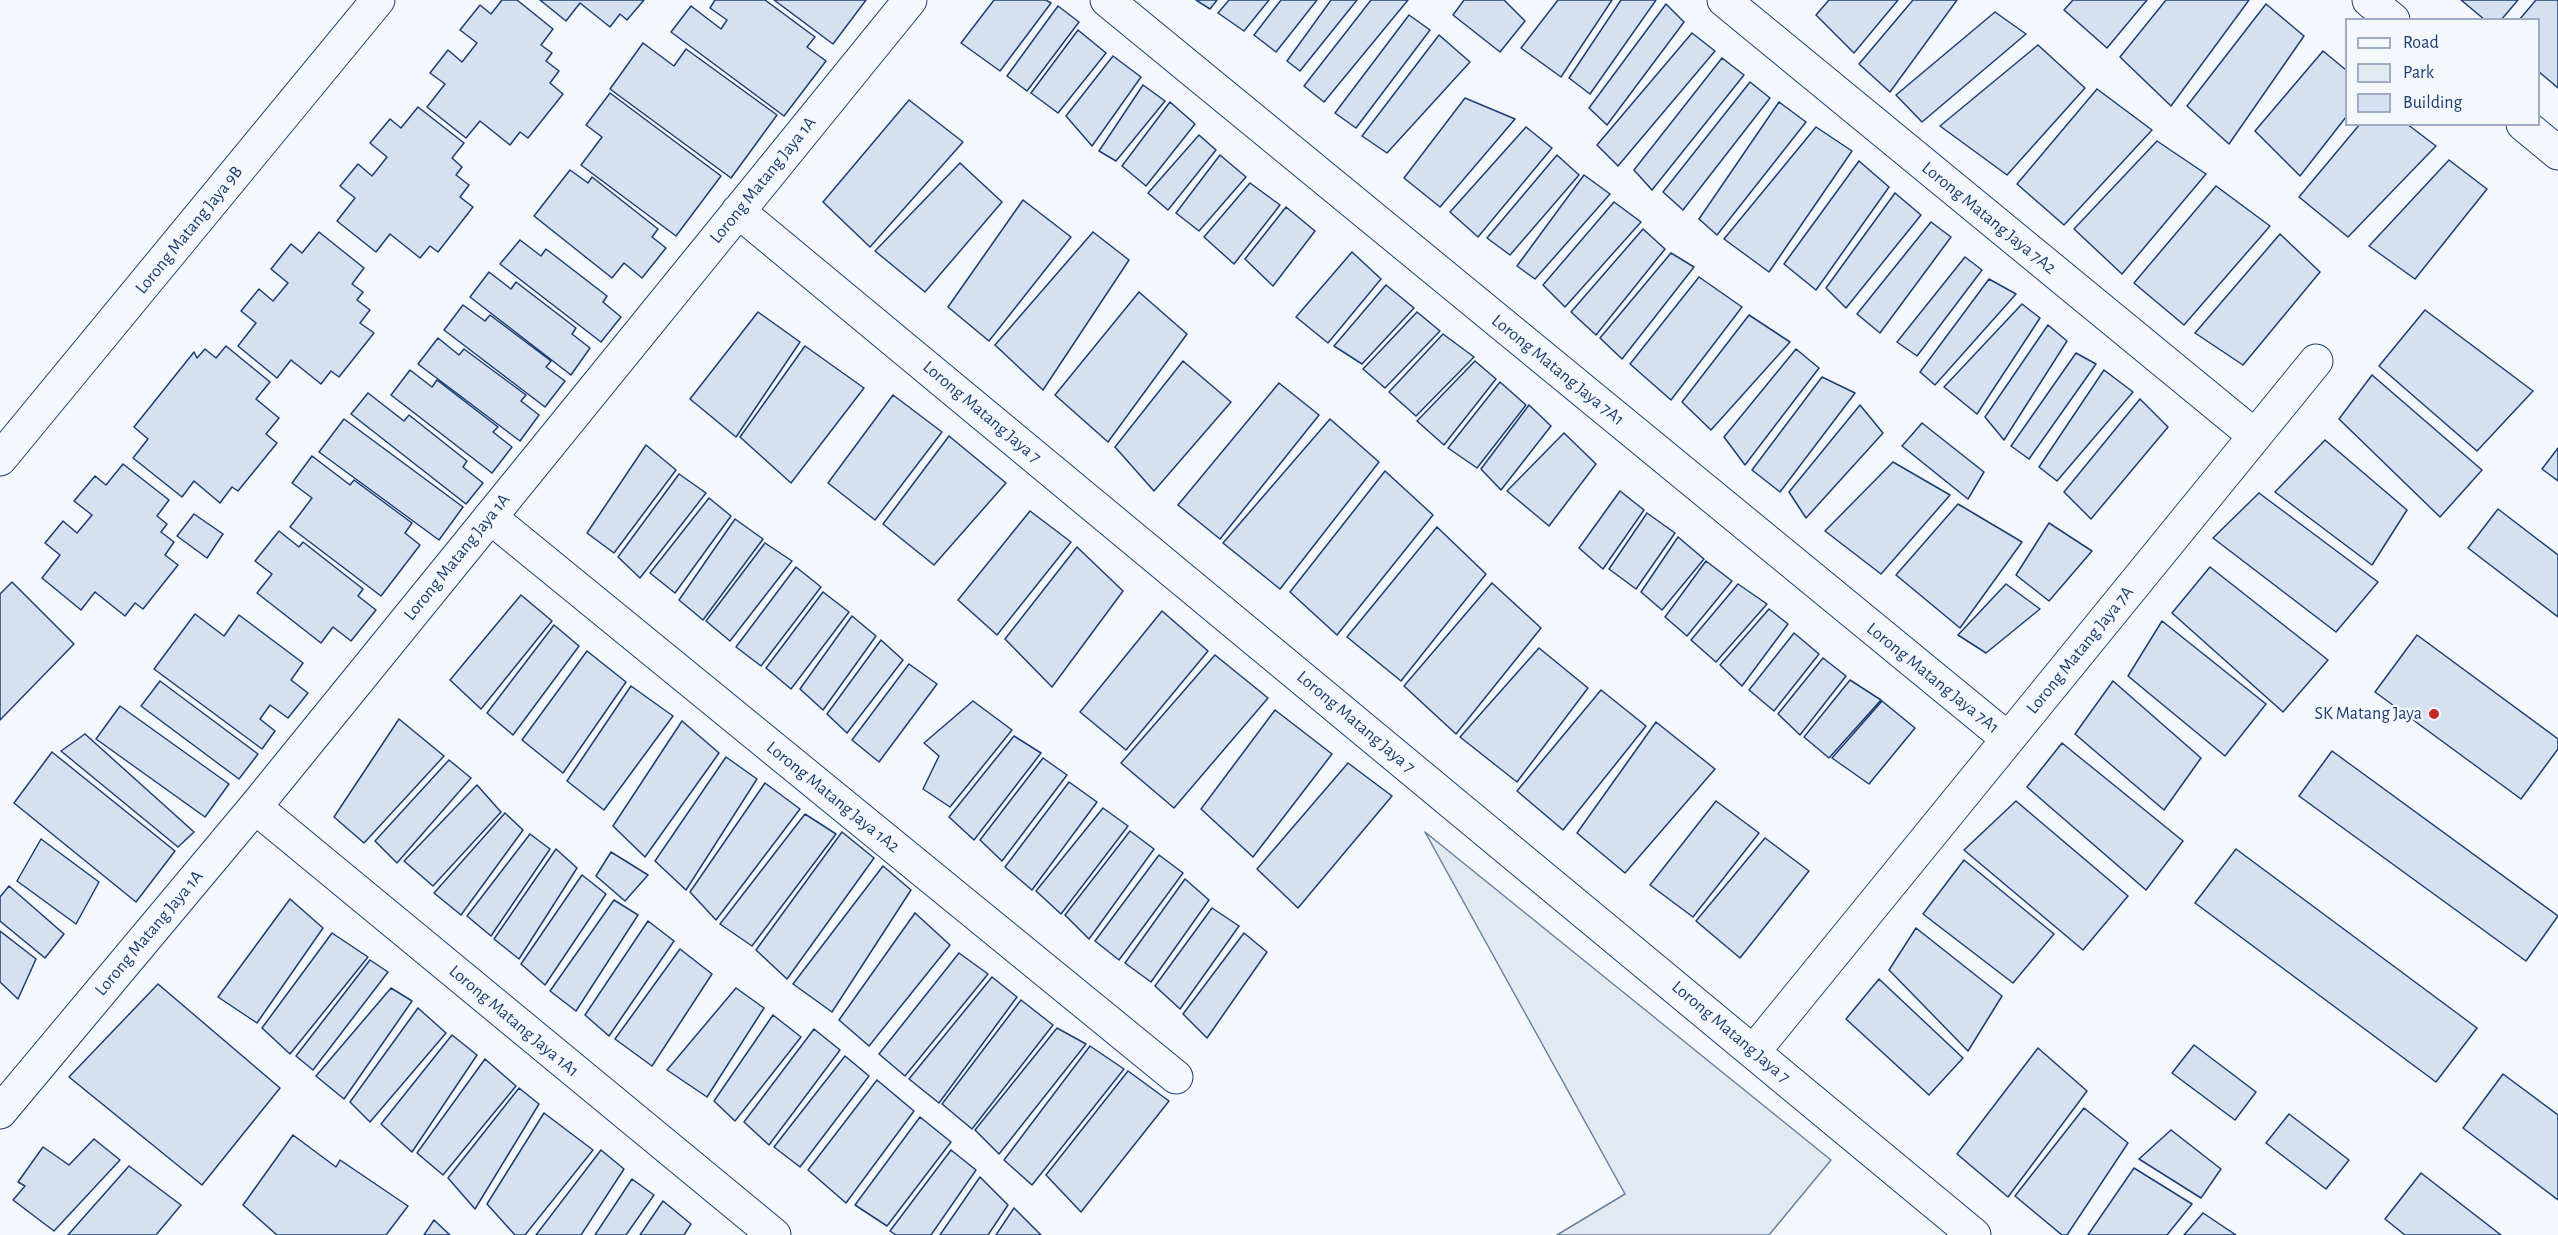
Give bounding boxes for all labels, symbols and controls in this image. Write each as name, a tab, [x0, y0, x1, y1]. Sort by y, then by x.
legend	[2345, 18, 2540, 126]
text: Road	[2403, 34, 2439, 52]
text: Park	[2403, 64, 2434, 82]
text: Building	[2403, 94, 2462, 112]
street label: Lorong Matang Jaya 1A	[705, 112, 821, 248]
street label: Lorong Matang Jaya 7A2	[1917, 157, 2061, 279]
street label: Lorong Matang Jaya 9B	[131, 162, 247, 298]
street label: Lorong Matang Jaya 7A1	[1487, 310, 1629, 430]
street label: Lorong Matang Jaya 7	[918, 356, 1046, 468]
street label: Lorong Matang Jaya 1A	[399, 489, 515, 625]
street label: Lorong Matang Jaya 7A	[2022, 582, 2138, 718]
street label: Lorong Matang Jaya 7A1	[1862, 618, 2004, 738]
street label: Lorong Matang Jaya 7	[1292, 666, 1420, 778]
place label: SK Matang Jaya	[2314, 703, 2422, 725]
marker: SK Matang Jaya	[2427, 707, 2441, 721]
street label: Lorong Matang Jaya 1A2	[762, 737, 904, 857]
street label: Lorong Matang Jaya 1A	[90, 866, 208, 1000]
street label: Lorong Matang Jaya 1A1	[444, 960, 584, 1082]
street label: Lorong Matang Jaya 7	[1667, 976, 1795, 1088]

